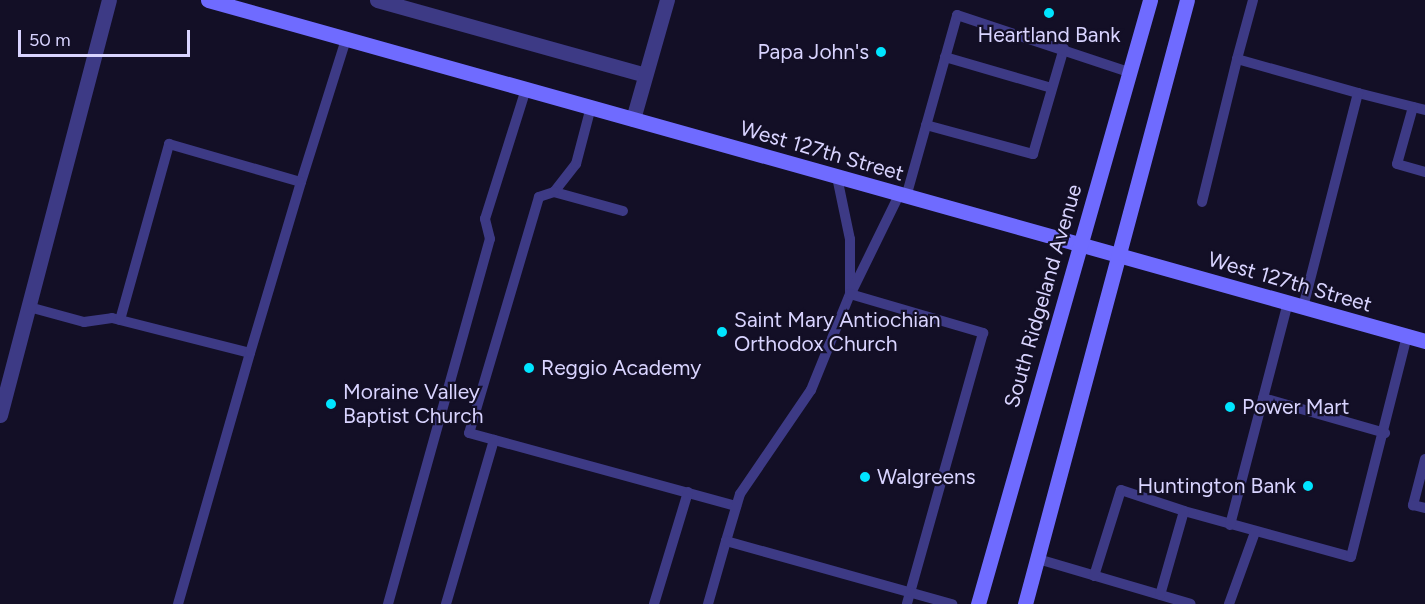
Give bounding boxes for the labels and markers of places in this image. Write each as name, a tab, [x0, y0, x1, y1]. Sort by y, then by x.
marker: Heartland Bank	[1042, 6, 1056, 20]
place label: Heartland Bank	[978, 22, 1120, 48]
place label: Papa John's	[758, 39, 869, 65]
marker: Papa John's	[874, 45, 888, 59]
place label: Saint Mary Antiochian Orthodox Church	[734, 307, 940, 357]
marker: Saint Mary Antiochian Orthodox Church	[715, 325, 729, 339]
place label: Reggio Academy	[541, 355, 701, 381]
marker: Reggio Academy	[522, 361, 536, 375]
place label: Moraine Valley Baptist Church	[343, 379, 483, 429]
place label: Power Mart	[1242, 394, 1349, 420]
marker: Moraine Valley Baptist Church	[324, 397, 338, 411]
marker: Power Mart	[1223, 400, 1237, 414]
place label: Walgreens	[877, 464, 975, 490]
marker: Walgreens	[858, 470, 872, 484]
place label: Huntington Bank	[1138, 473, 1296, 499]
marker: Huntington Bank	[1301, 479, 1315, 493]

